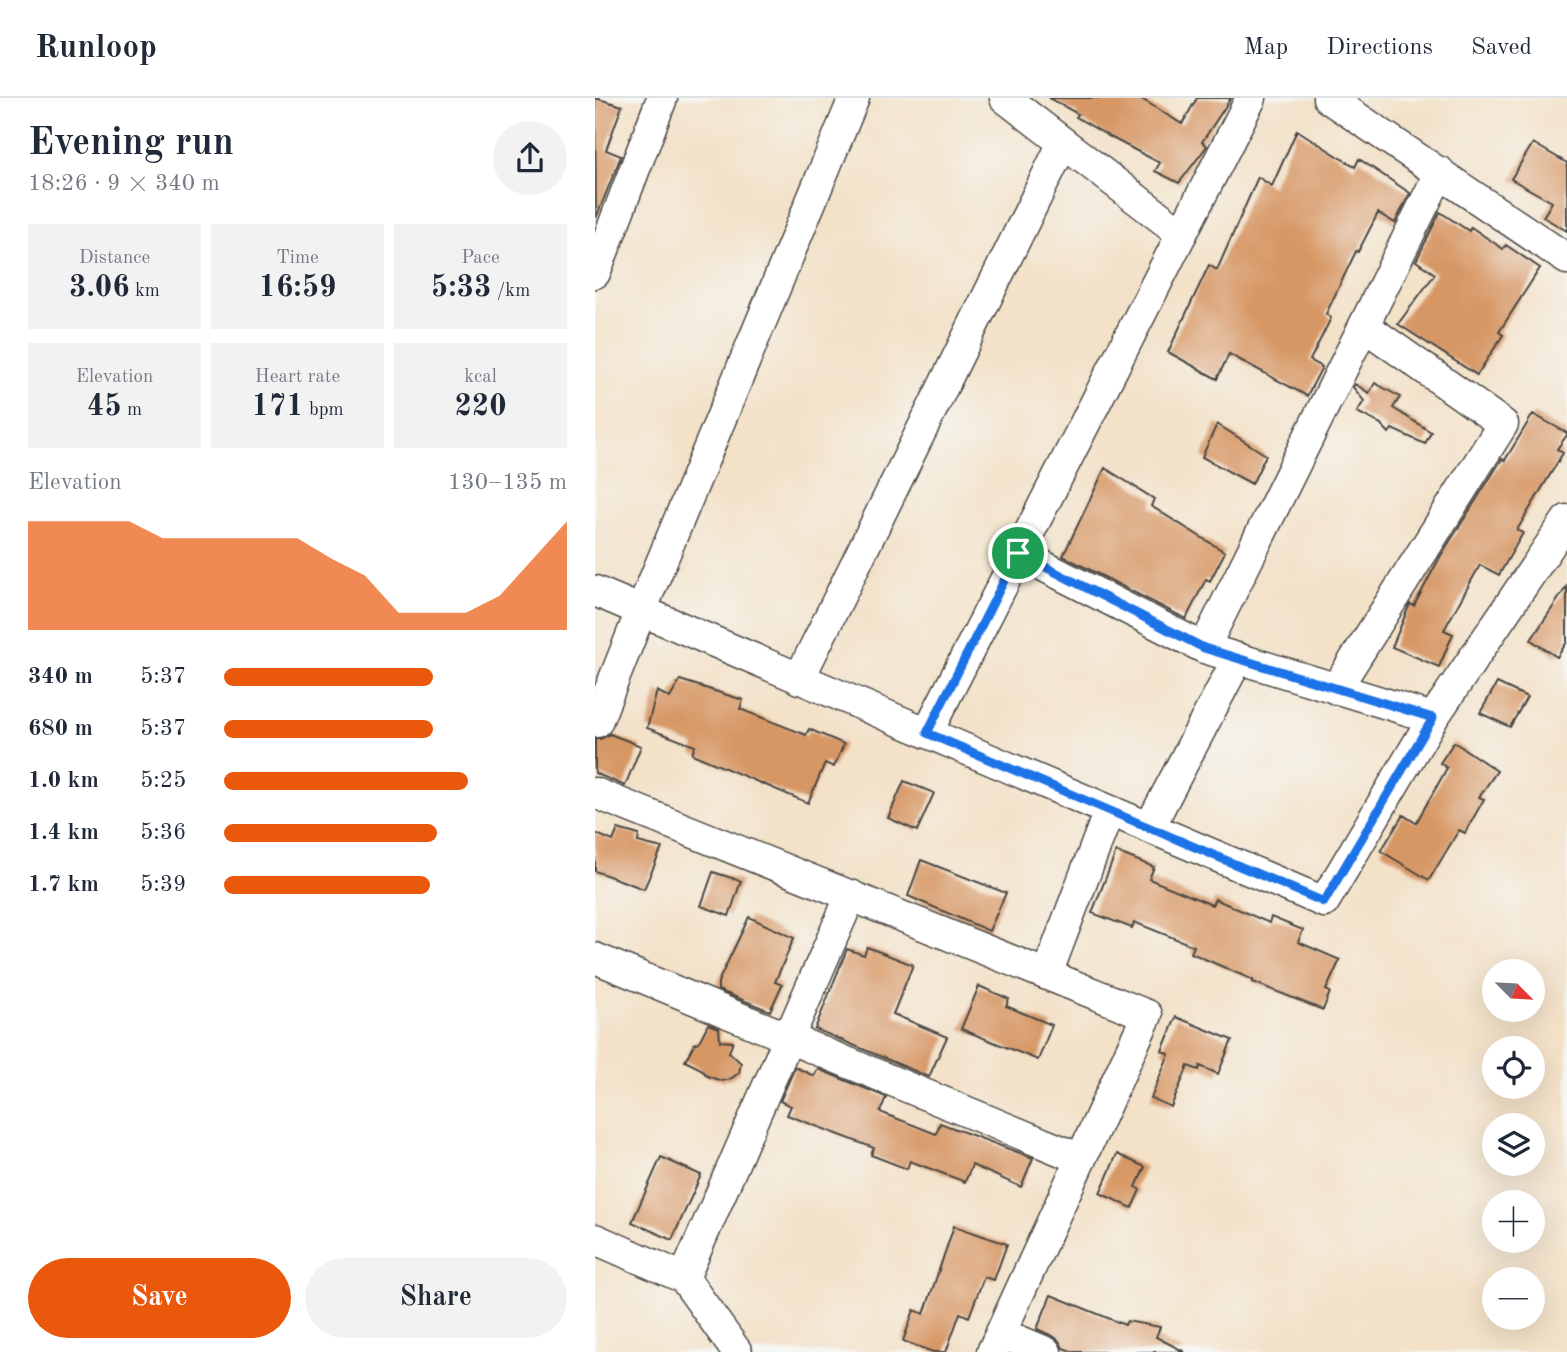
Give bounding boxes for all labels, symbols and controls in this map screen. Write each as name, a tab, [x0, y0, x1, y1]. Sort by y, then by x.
text: Runloop	[35, 32, 157, 65]
text: Map	[1244, 36, 1288, 60]
text: Directions	[1326, 36, 1433, 60]
text: Saved	[1471, 36, 1532, 60]
button: share	[493, 121, 567, 195]
text: Evening run	[28, 125, 234, 163]
text: 18:26 · 9 × 340 m	[28, 172, 220, 195]
text: Distance	[79, 249, 150, 268]
text: Time	[276, 249, 319, 268]
text: Pace	[461, 249, 500, 268]
text: 3.06	[69, 273, 130, 303]
text: 16:59	[259, 273, 337, 303]
text: 5:33	[431, 273, 491, 303]
text: km	[130, 282, 160, 301]
text: /km	[491, 282, 530, 301]
text: Elevation	[76, 368, 153, 387]
text: Heart rate	[255, 368, 340, 387]
text: kcal	[464, 368, 497, 387]
text: 45	[87, 392, 122, 422]
text: 171	[251, 392, 304, 422]
text: 220	[454, 392, 507, 422]
text: m	[122, 401, 142, 420]
text: bpm	[304, 401, 344, 420]
text: Elevation	[28, 471, 122, 494]
text: 130–135 m	[448, 471, 567, 494]
pin	[988, 523, 1048, 583]
icon: arrive	[999, 534, 1037, 572]
text: 340 m	[28, 665, 93, 688]
text: 5:37	[140, 665, 186, 688]
text: 680 m	[28, 717, 93, 740]
text: 5:37	[140, 717, 186, 740]
text: 1.0 km	[28, 769, 99, 792]
text: 5:25	[140, 769, 186, 792]
text: 1.4 km	[28, 821, 99, 844]
text: 5:36	[140, 821, 186, 844]
text: 1.7 km	[28, 873, 99, 896]
text: 5:39	[140, 873, 186, 896]
north arrow	[1482, 959, 1545, 1022]
map controls	[1482, 959, 1545, 1330]
button: locate	[1482, 1036, 1545, 1099]
button: layers	[1482, 1113, 1545, 1176]
button: +	[1482, 1190, 1545, 1253]
button: Save	[28, 1258, 291, 1338]
button: Share	[305, 1258, 567, 1338]
button: −	[1482, 1267, 1545, 1330]

